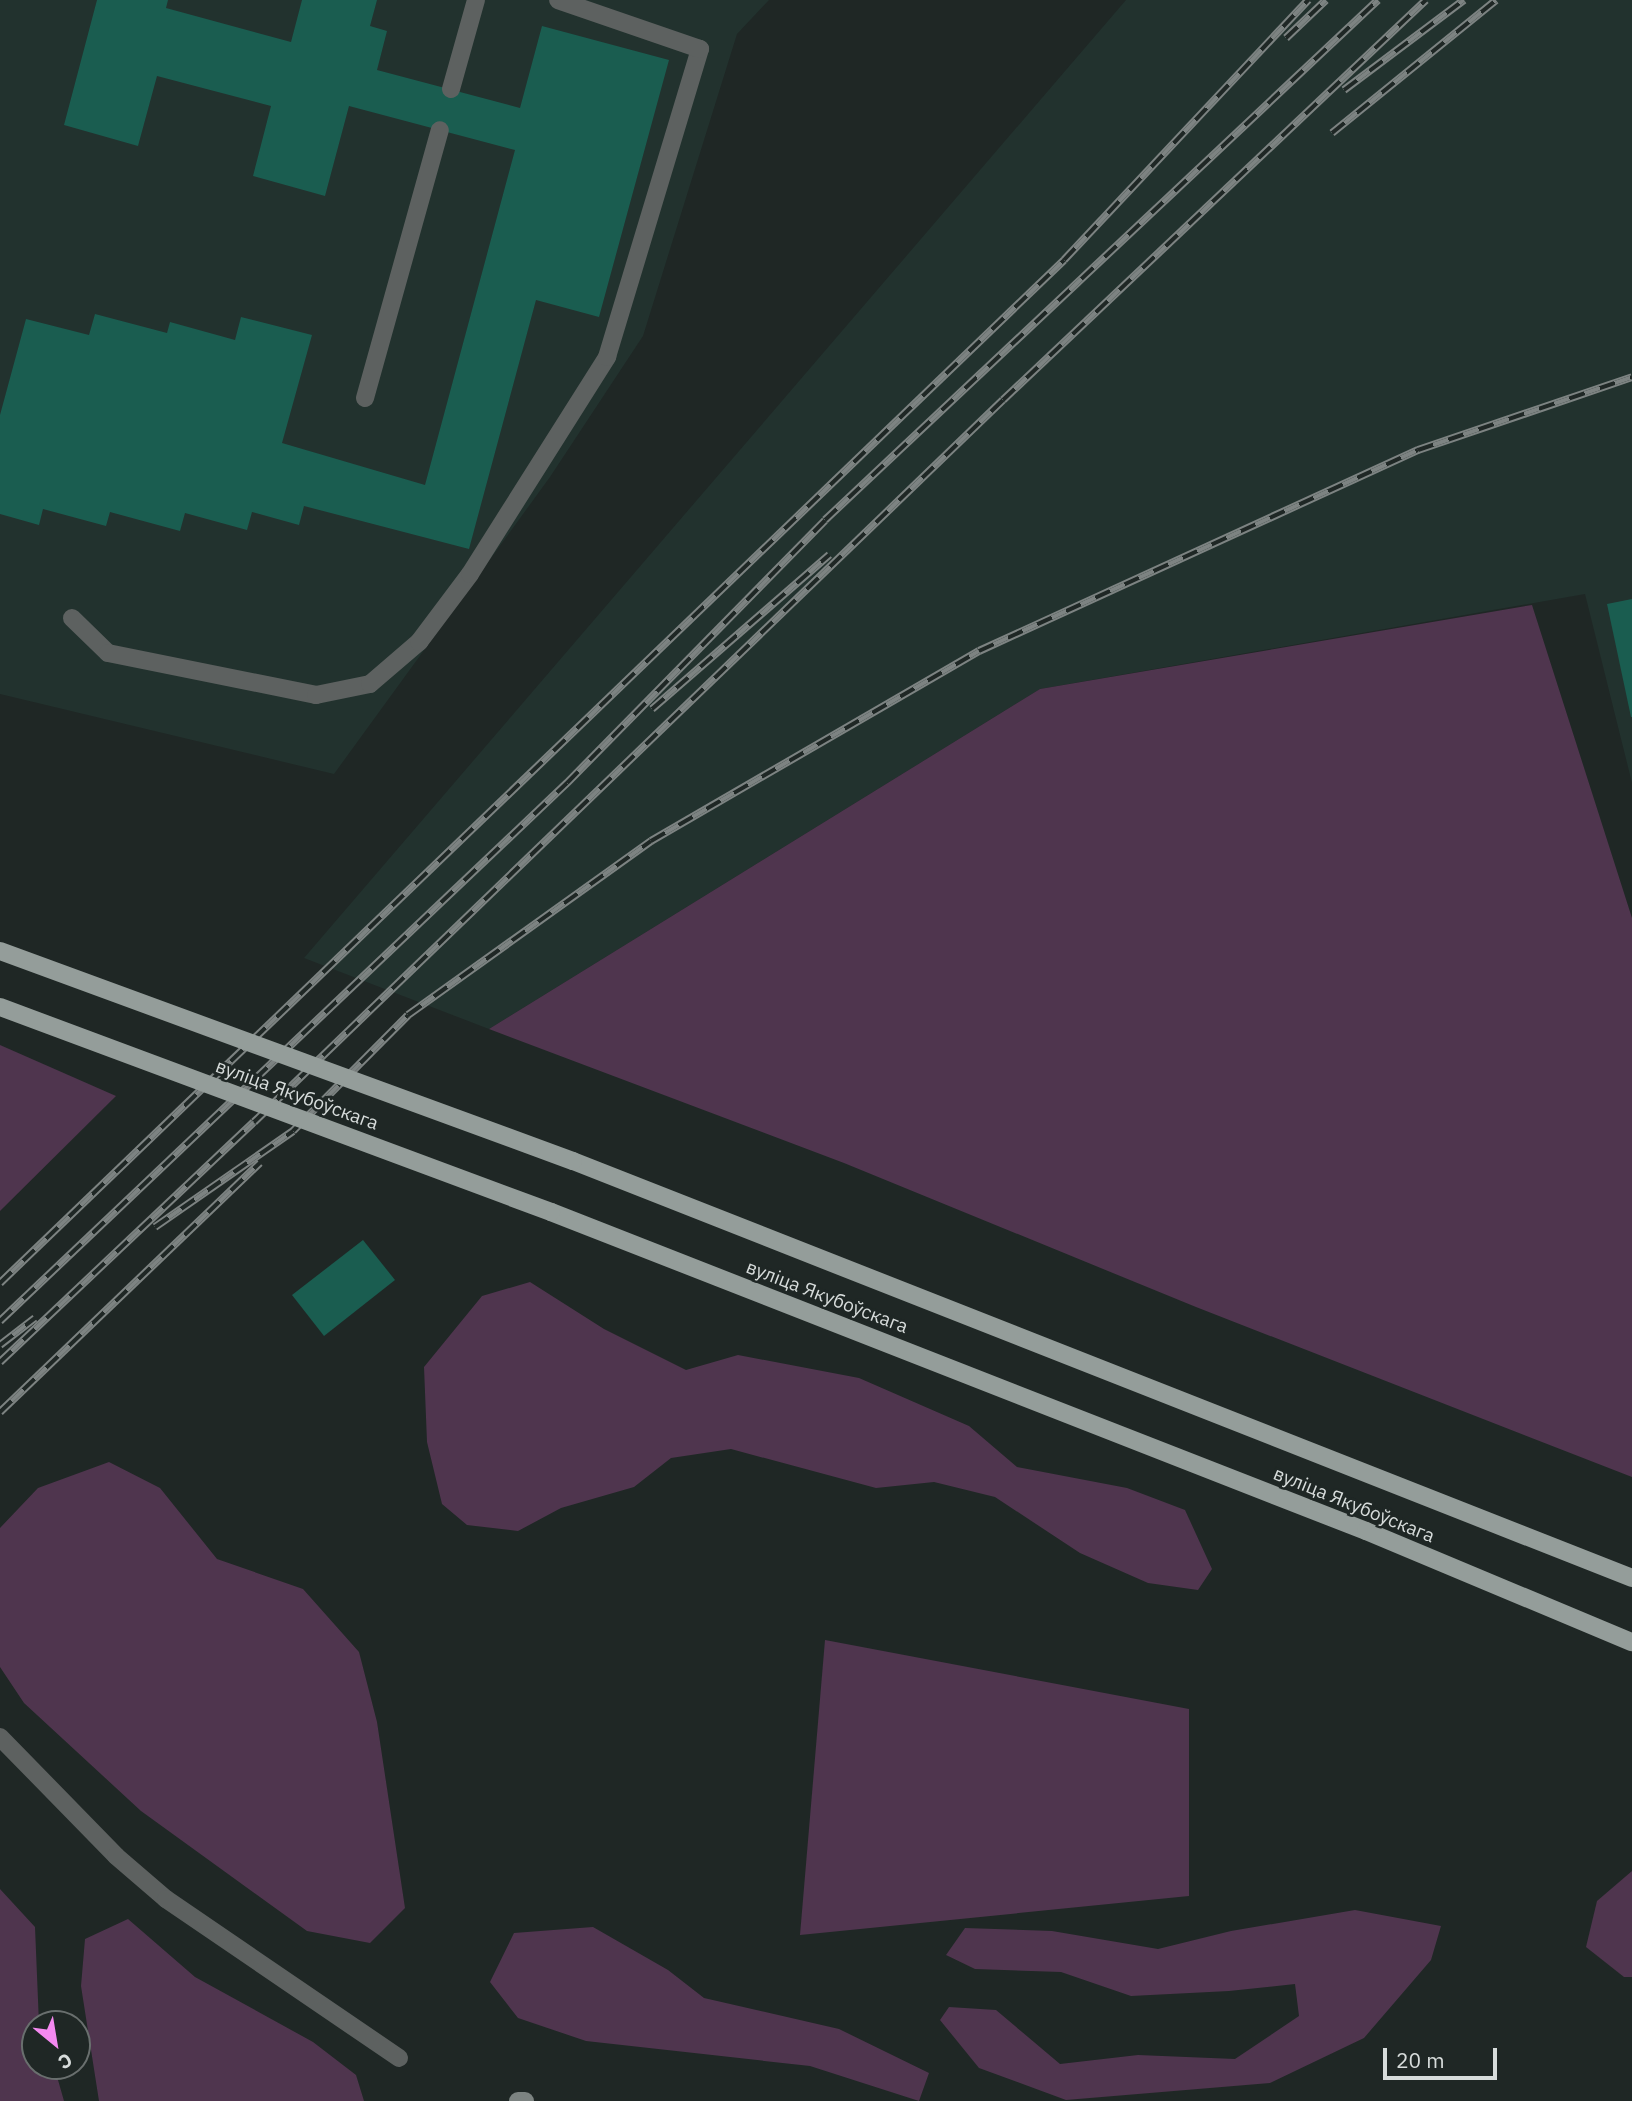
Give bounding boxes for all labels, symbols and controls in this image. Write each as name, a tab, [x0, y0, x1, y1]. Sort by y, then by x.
street label: вуліца Якубоўскага	[212, 1055, 382, 1135]
street label: вуліца Якубоўскага	[743, 1256, 911, 1338]
street label: вуліца Якубоўскага	[1270, 1462, 1438, 1548]
north arrow	[21, 2010, 91, 2080]
scale bar	[1387, 2035, 1501, 2078]
text: 20 m	[1396, 2046, 1445, 2074]
text: С	[54, 2048, 77, 2075]

